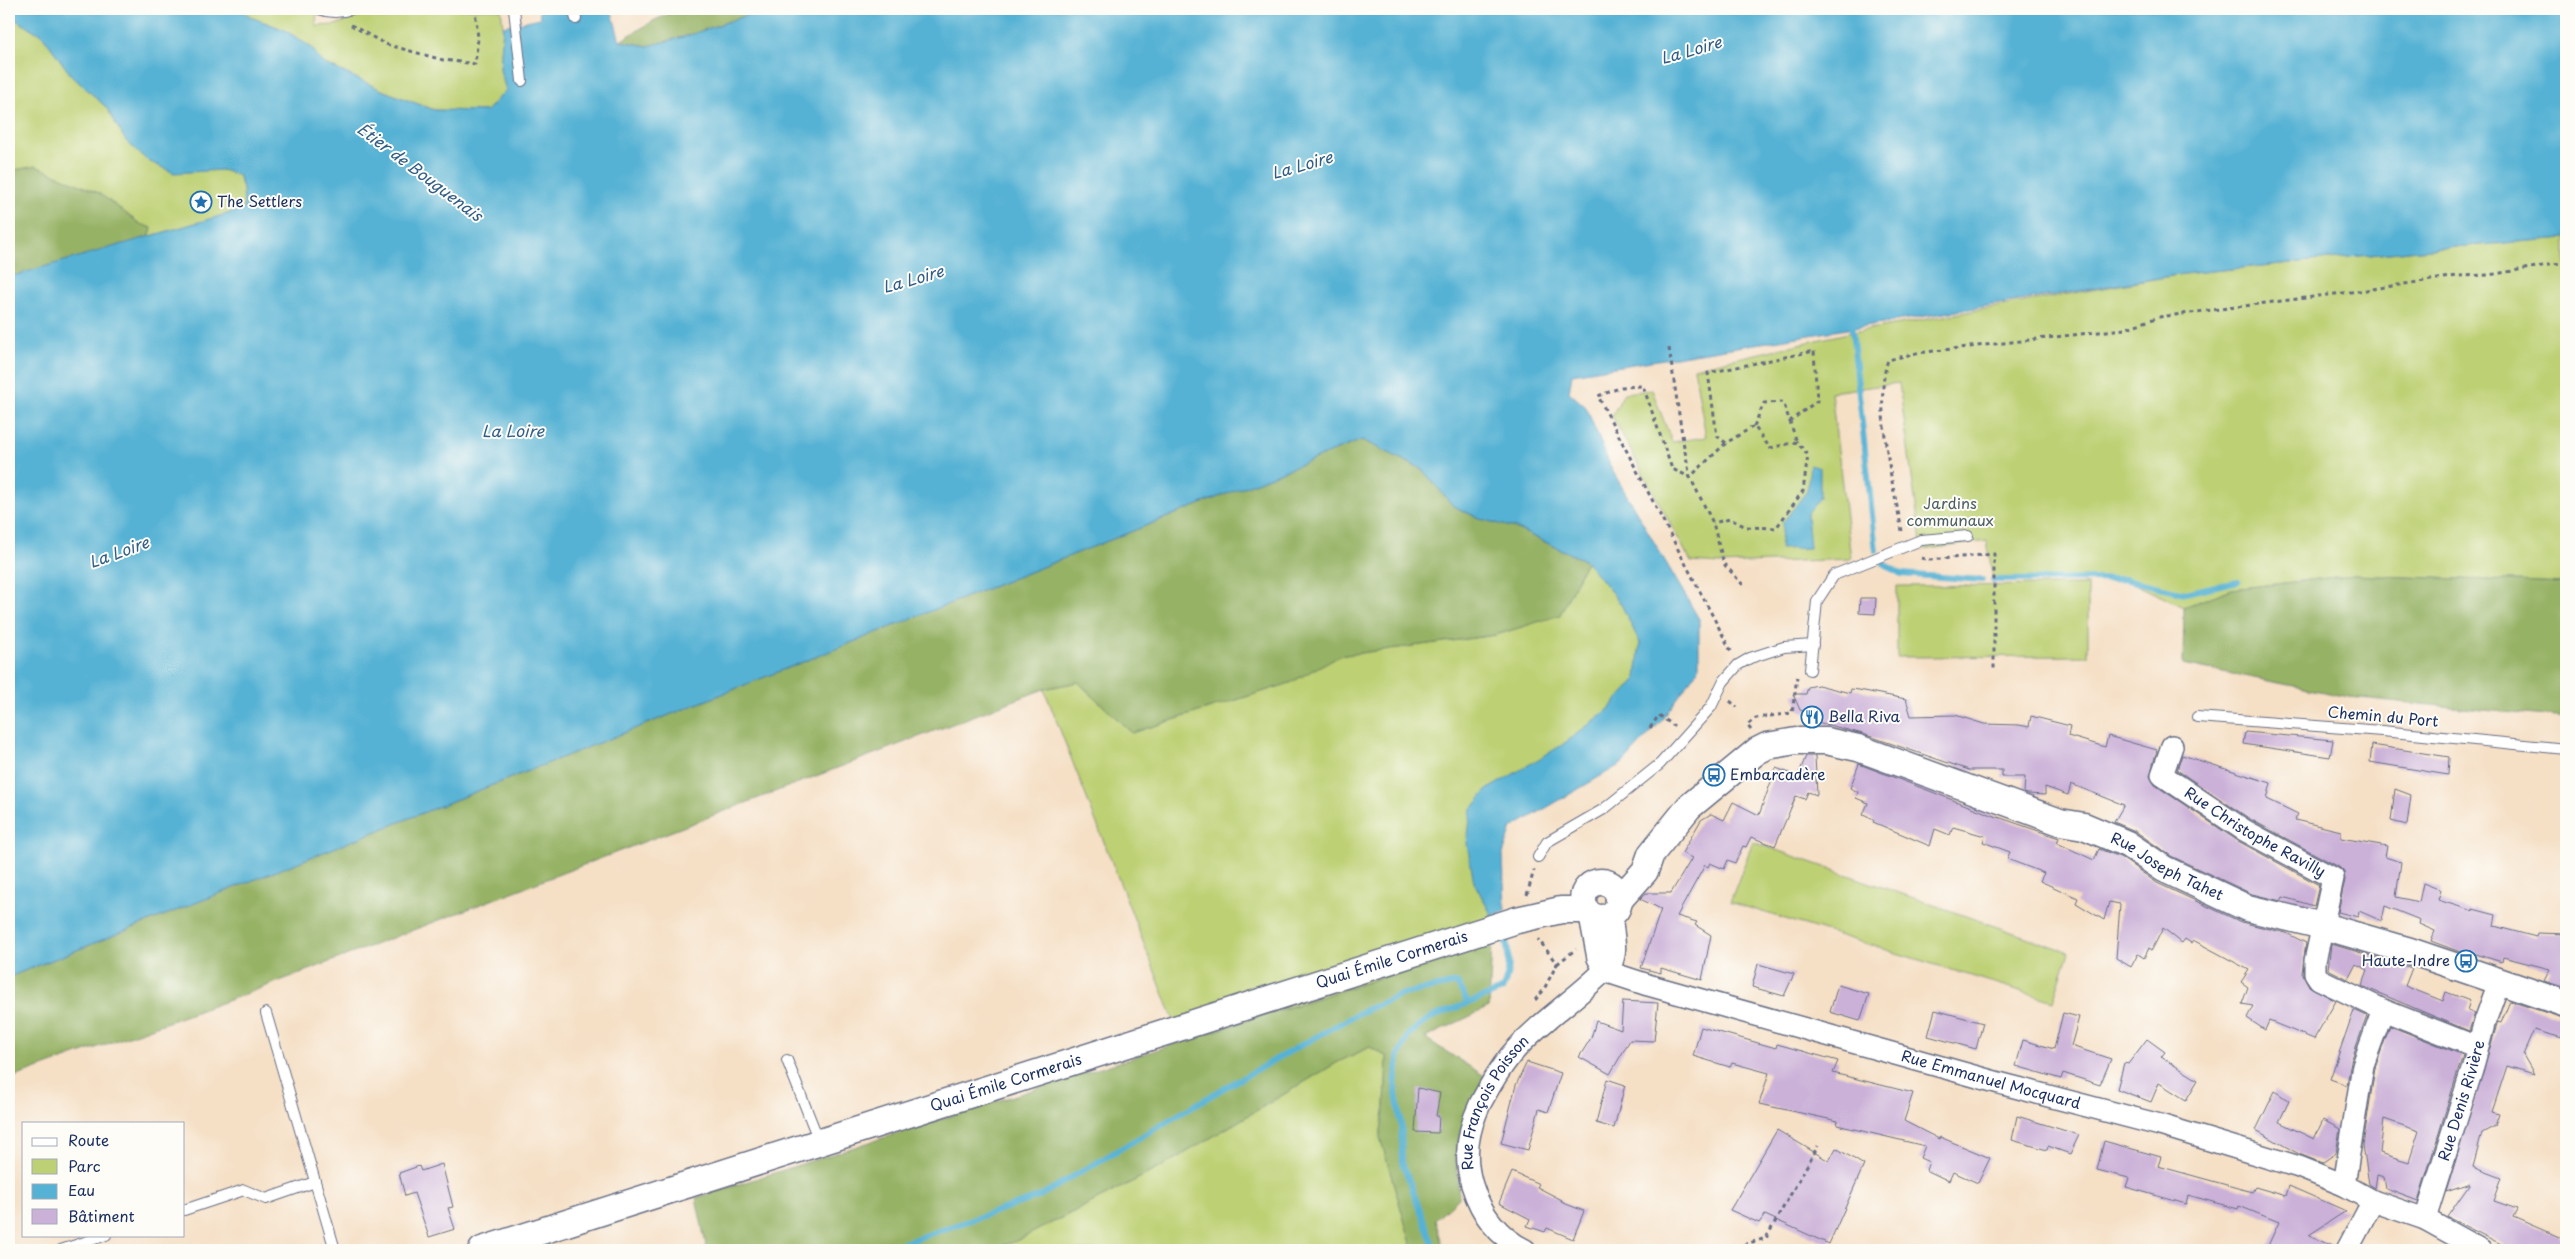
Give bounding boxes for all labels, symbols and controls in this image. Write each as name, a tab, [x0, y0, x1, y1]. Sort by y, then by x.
water label: La Loire	[1658, 29, 1725, 69]
water label: Étier de Bouguenais	[353, 116, 490, 227]
water label: La Loire	[1269, 144, 1336, 184]
place label: The Settlers	[217, 189, 302, 212]
place icon: The Settlers	[189, 190, 213, 214]
water label: La Loire	[880, 258, 947, 298]
water label: La Loire	[482, 418, 546, 442]
park label: Jardins communaux	[1906, 491, 1994, 531]
water label: La Loire	[85, 529, 153, 573]
street label: Chemin du Port	[2327, 699, 2439, 732]
place label: Bella Riva	[1828, 704, 1901, 727]
restaurant icon: Bella Riva	[1800, 705, 1824, 729]
place label: Embarcadère	[1730, 762, 1825, 785]
bus stop icon: Embarcadère	[1702, 763, 1726, 787]
street label: Rue Christophe Ravilly	[2180, 780, 2330, 882]
street label: Rue Joseph Tahet	[2108, 826, 2228, 905]
street label: Quai Émile Cormerais	[1313, 923, 1470, 993]
place label: Haute-Indre	[2362, 948, 2450, 971]
bus stop icon: Haute-Indre	[2454, 949, 2478, 973]
street label: Rue François Poisson	[1454, 1029, 1533, 1172]
street label: Rue Denis Rivière	[2431, 1037, 2489, 1163]
street label: Rue Emmanuel Mocquard	[1899, 1043, 2083, 1114]
street label: Quai Émile Cormerais	[927, 1046, 1084, 1116]
legend	[22, 1122, 185, 1236]
text: Route	[68, 1128, 109, 1151]
text: Parc	[68, 1154, 101, 1177]
text: Eau	[68, 1178, 95, 1201]
text: Bâtiment	[68, 1204, 135, 1227]

